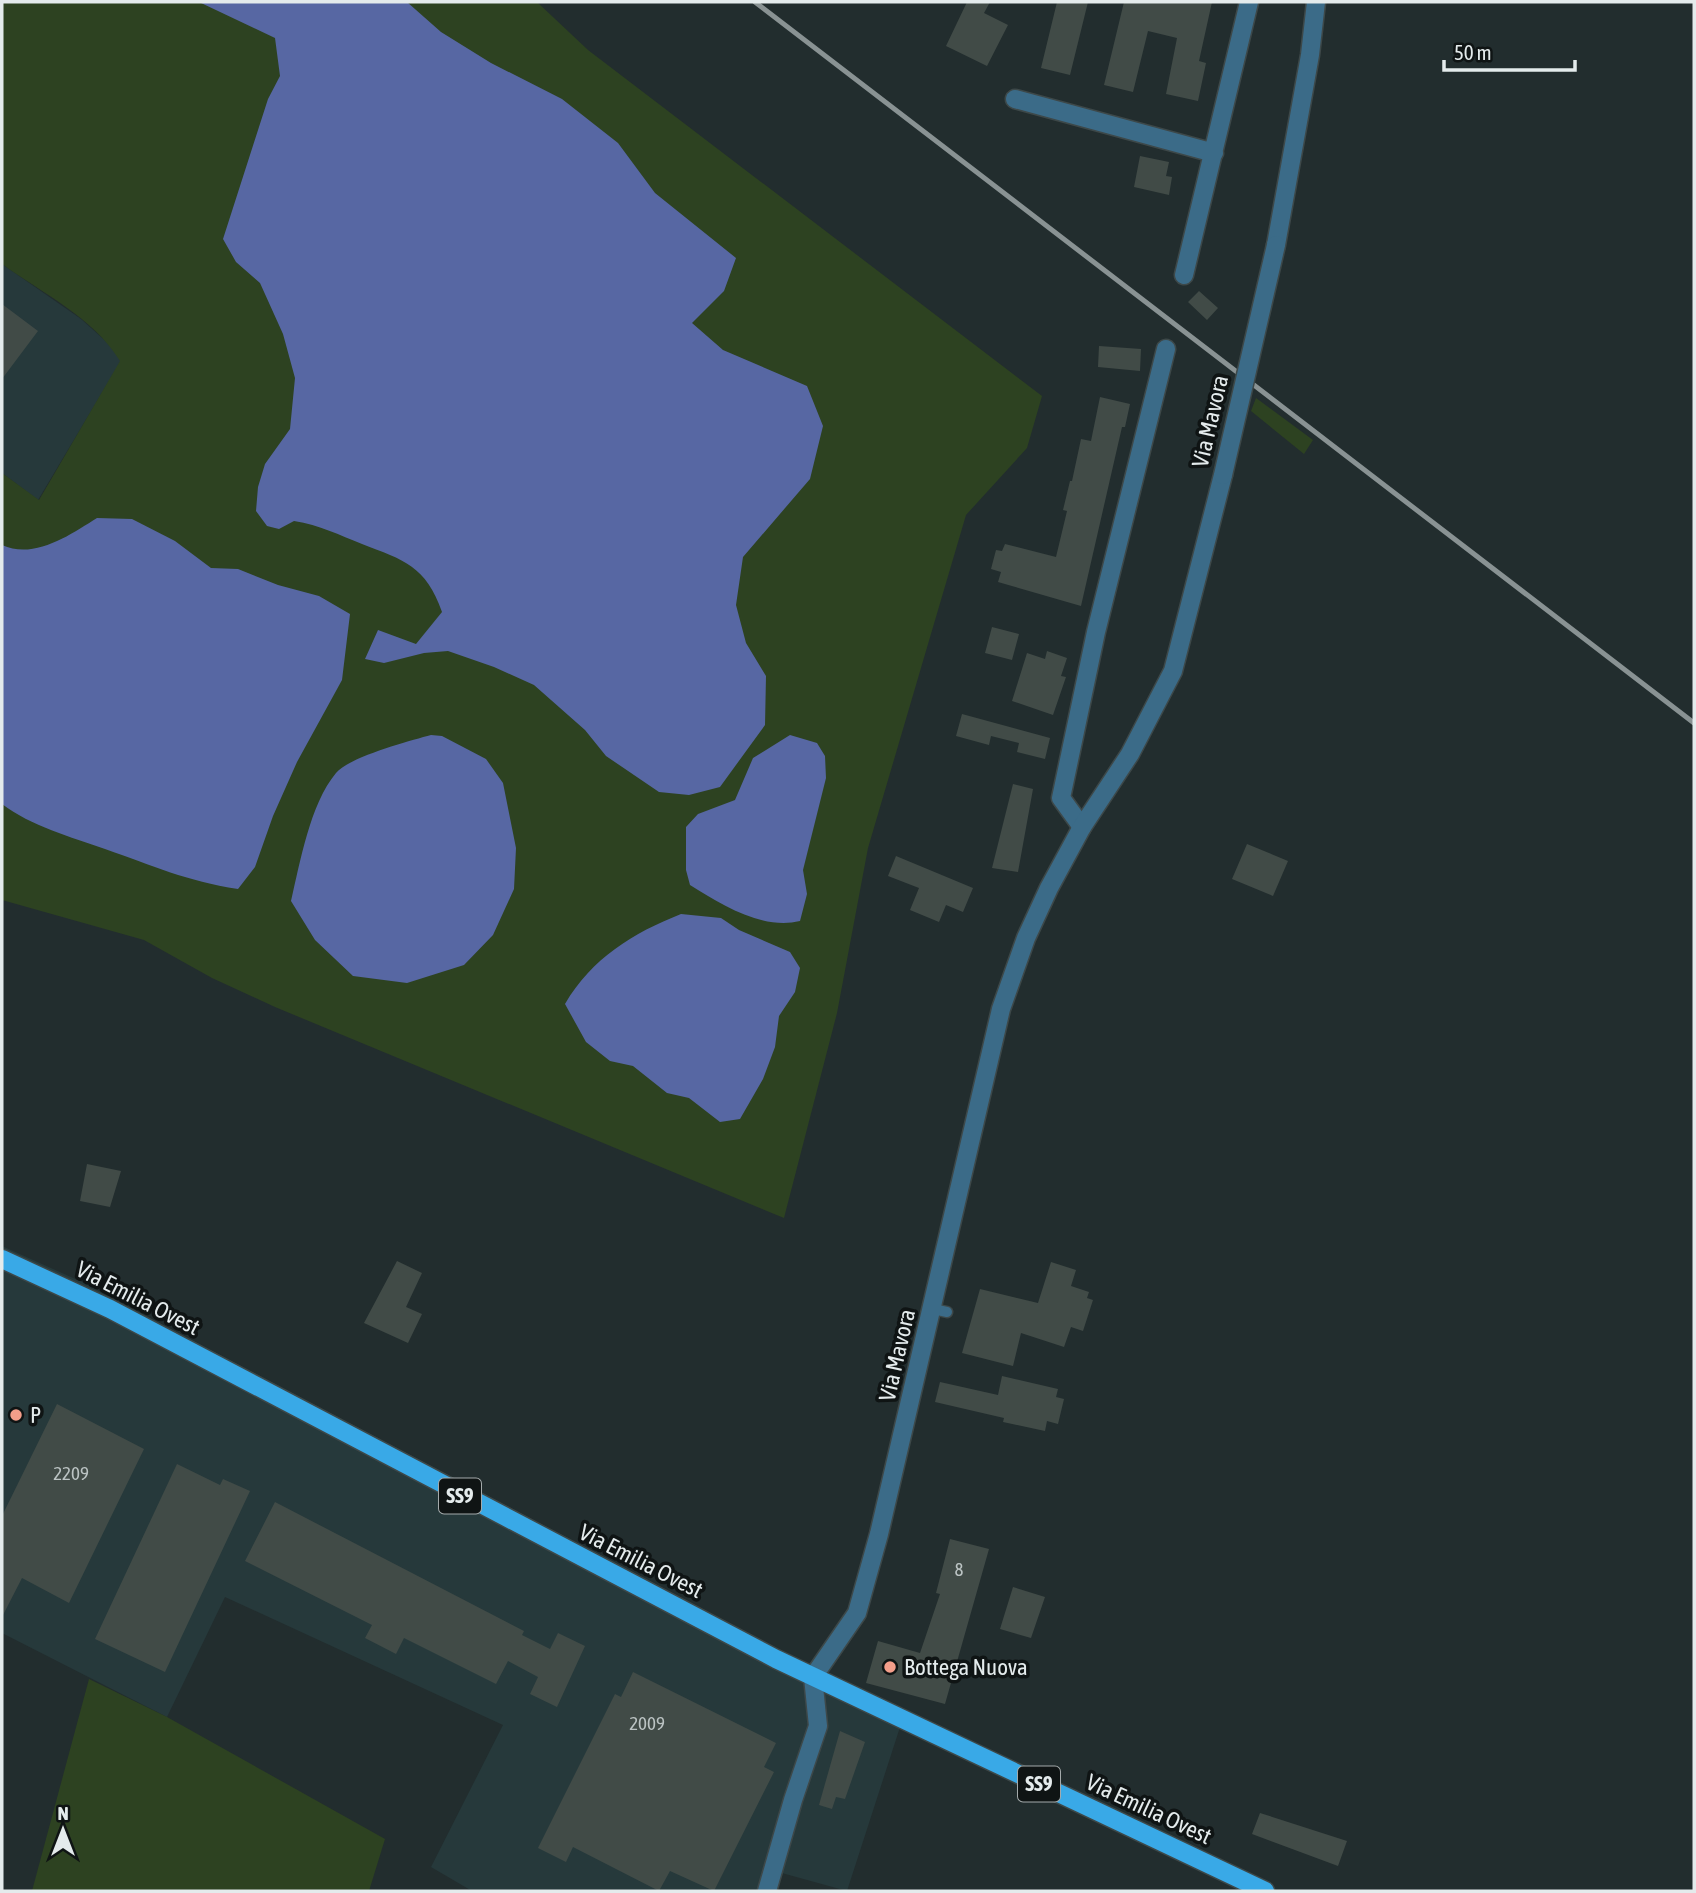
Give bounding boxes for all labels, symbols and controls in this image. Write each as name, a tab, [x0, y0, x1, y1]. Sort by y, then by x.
scale bar	[1444, 28, 1575, 72]
text: 50 m	[1454, 40, 1492, 64]
street label: Via Mavora	[1187, 372, 1233, 470]
street label: Via Emilia Ovest	[72, 1256, 204, 1340]
street label: Via Mavora	[874, 1306, 920, 1404]
place label: P	[30, 1402, 41, 1428]
marker: P	[8, 1407, 24, 1423]
house number: 2209	[53, 1462, 89, 1484]
road number: SS9	[439, 1478, 481, 1514]
street label: Via Emilia Ovest	[575, 1519, 707, 1603]
house number: 8	[955, 1558, 964, 1580]
place label: Bottega Nuova	[904, 1654, 1028, 1680]
marker: Bottega Nuova	[882, 1659, 898, 1675]
house number: 2009	[629, 1712, 665, 1734]
road number: SS9	[1018, 1766, 1060, 1802]
street label: Via Emilia Ovest	[1082, 1769, 1216, 1849]
north arrow	[28, 1795, 98, 1865]
text: N	[57, 1802, 69, 1824]

